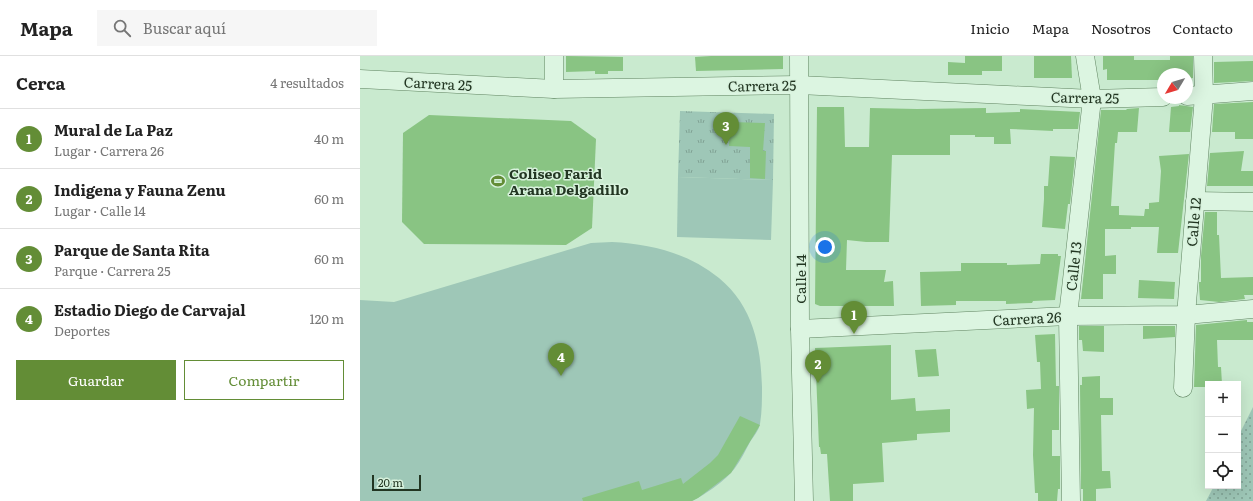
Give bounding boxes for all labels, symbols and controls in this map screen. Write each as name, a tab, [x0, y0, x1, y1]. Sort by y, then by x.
search box	[97, 10, 377, 46]
text: Mapa	[20, 14, 73, 42]
text: Buscar aquí	[143, 16, 226, 39]
icon: search	[111, 17, 133, 39]
text: Inicio	[970, 18, 1010, 38]
text: Mapa	[1032, 18, 1069, 38]
text: Nosotros	[1091, 18, 1151, 38]
text: Contacto	[1173, 18, 1233, 38]
north arrow	[1157, 68, 1193, 104]
text: Cerca	[16, 70, 65, 95]
street label: Carrera 25	[403, 71, 473, 95]
text: 4 resultados	[270, 73, 344, 92]
street label: Carrera 25	[728, 74, 796, 96]
street label: Carrera 25	[1051, 86, 1119, 108]
pin: 3	[713, 112, 739, 145]
text: Mural de La Paz	[54, 118, 173, 141]
text: 1	[26, 129, 32, 148]
text: 40 m	[314, 129, 344, 148]
text: Lugar · Carrera 26	[54, 141, 164, 160]
place label: Coliseo Farid Arana Delgadillo	[509, 163, 629, 199]
sports icon: Coliseo Farid Arana Delgadillo	[490, 173, 506, 189]
text: Indigena y Fauna Zenu	[54, 178, 226, 201]
text: 2	[26, 189, 32, 208]
text: 60 m	[314, 189, 344, 208]
street label: Calle 12	[1181, 197, 1205, 247]
text: Lugar · Calle 14	[54, 201, 146, 220]
your location	[815, 237, 835, 257]
text: Parque de Santa Rita	[54, 238, 210, 261]
street label: Calle 13	[1060, 240, 1086, 292]
text: 3	[25, 249, 33, 268]
text: 60 m	[314, 249, 344, 268]
street label: Calle 14	[790, 254, 810, 304]
text: Parque · Carrera 25	[54, 261, 170, 280]
text: Estadio Diego de Carvajal	[54, 298, 246, 321]
pin: 1	[841, 301, 867, 334]
street label: Carrera 26	[992, 306, 1062, 330]
text: 4	[25, 309, 33, 328]
text: 120 m	[309, 309, 344, 328]
text: Deportes	[54, 321, 110, 340]
pin: 4	[548, 343, 574, 376]
pin: 2	[805, 350, 831, 383]
button: Guardar	[16, 360, 176, 400]
button: Compartir	[184, 360, 344, 400]
map controls	[1205, 381, 1241, 489]
button: +	[1205, 381, 1241, 417]
button: −	[1205, 417, 1241, 453]
button: locate	[1205, 453, 1241, 489]
scale bar	[372, 473, 421, 492]
text: 20 m	[378, 474, 403, 490]

